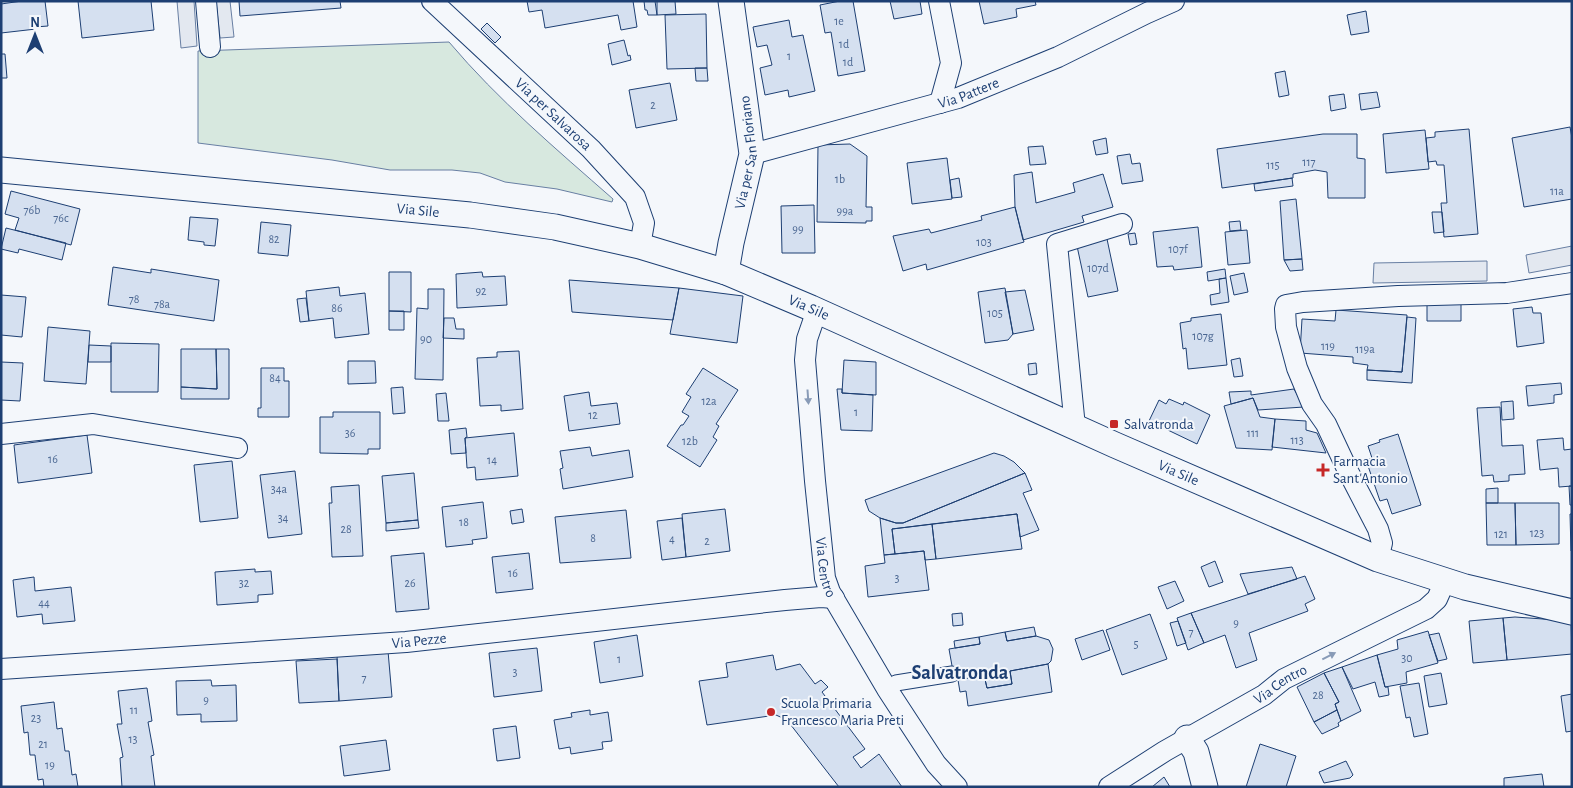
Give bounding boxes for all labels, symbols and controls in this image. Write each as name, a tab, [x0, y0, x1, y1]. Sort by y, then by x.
north arrow	[10, 10, 60, 60]
house number: 1e	[834, 15, 844, 27]
text: N	[30, 16, 40, 30]
house number: 1d	[839, 38, 849, 50]
house number: 1	[787, 50, 791, 62]
house number: 1d	[843, 56, 853, 68]
street label: Via per Salvarosa	[512, 75, 594, 154]
street label: Via Pattere	[936, 75, 1001, 111]
street label: Via per San Floriano	[732, 95, 760, 211]
house number: 2	[650, 99, 656, 111]
house number: 117	[1302, 156, 1316, 168]
house number: 115	[1266, 159, 1280, 171]
house number: 1b	[835, 173, 845, 185]
house number: 11a	[1550, 185, 1564, 197]
street label: Via Sile	[396, 201, 440, 220]
house number: 76b	[24, 204, 40, 216]
house number: 99a	[837, 205, 854, 217]
house number: 76c	[53, 212, 69, 224]
house number: 99	[792, 223, 804, 235]
house number: 82	[268, 233, 280, 245]
house number: 103	[976, 236, 992, 248]
house number: 107f	[1168, 243, 1189, 255]
house number: 107d	[1087, 262, 1109, 274]
house number: 92	[475, 285, 487, 297]
street label: Via Sile	[786, 292, 831, 323]
house number: 78	[129, 293, 140, 305]
house number: 78a	[154, 298, 171, 310]
house number: 86	[331, 302, 343, 314]
house number: 105	[987, 307, 1003, 319]
house number: 107g	[1192, 330, 1214, 342]
house number: 90	[420, 333, 432, 345]
house number: 119	[1321, 340, 1335, 352]
house number: 119a	[1355, 343, 1375, 355]
house number: 84	[269, 372, 281, 384]
one-way arrow	[804, 389, 812, 405]
house number: 12a	[701, 395, 717, 407]
house number: 1	[854, 406, 858, 418]
house number: 12	[588, 409, 598, 421]
place label: Salvatronda	[1124, 417, 1194, 432]
marker: Salvatronda	[1108, 418, 1120, 430]
house number: 36	[345, 427, 356, 439]
house number: 111	[1247, 427, 1259, 439]
house number: 113	[1290, 434, 1304, 446]
house number: 12b	[682, 435, 698, 447]
house number: 16	[48, 453, 58, 465]
house number: 14	[487, 454, 497, 466]
place label: Farmacia Sant'Antonio	[1333, 454, 1408, 486]
street label: Via Sile	[1156, 458, 1201, 488]
marker: Farmacia Sant'Antonio	[1317, 464, 1329, 476]
house number: 34a	[271, 483, 288, 495]
house number: 34	[278, 512, 289, 524]
house number: 18	[459, 516, 469, 528]
house number: 28	[340, 523, 352, 535]
house number: 123	[1530, 527, 1544, 539]
house number: 121	[1494, 528, 1508, 540]
house number: 8	[590, 532, 596, 544]
house number: 4	[669, 533, 675, 545]
house number: 2	[704, 535, 710, 547]
street label: Via Centro	[813, 536, 838, 600]
house number: 16	[508, 567, 518, 579]
house number: 3	[895, 572, 900, 584]
house number: 32	[239, 577, 250, 589]
house number: 26	[404, 577, 416, 589]
house number: 44	[38, 597, 50, 609]
house number: 9	[1233, 617, 1239, 629]
house number: 7	[1188, 626, 1194, 638]
street label: Via Pezze	[391, 631, 447, 651]
house number: 5	[1133, 638, 1139, 650]
one-way arrow	[1322, 652, 1336, 660]
house number: 30	[1401, 652, 1413, 664]
house number: 1	[617, 653, 621, 665]
street label: Via Centro	[1251, 662, 1309, 707]
district label: Salvatronda	[912, 663, 1009, 683]
house number: 3	[513, 666, 518, 678]
house number: 7	[361, 672, 367, 684]
house number: 28	[1312, 689, 1324, 701]
house number: 9	[203, 694, 209, 706]
place label: Scuola Primaria Francesco Maria Preti	[781, 696, 904, 728]
house number: 11	[130, 704, 138, 716]
marker: Scuola Primaria Francesco Maria Preti	[765, 706, 777, 718]
house number: 23	[31, 712, 41, 724]
house number: 13	[128, 733, 138, 745]
house number: 21	[38, 738, 48, 750]
house number: 19	[45, 759, 55, 771]

